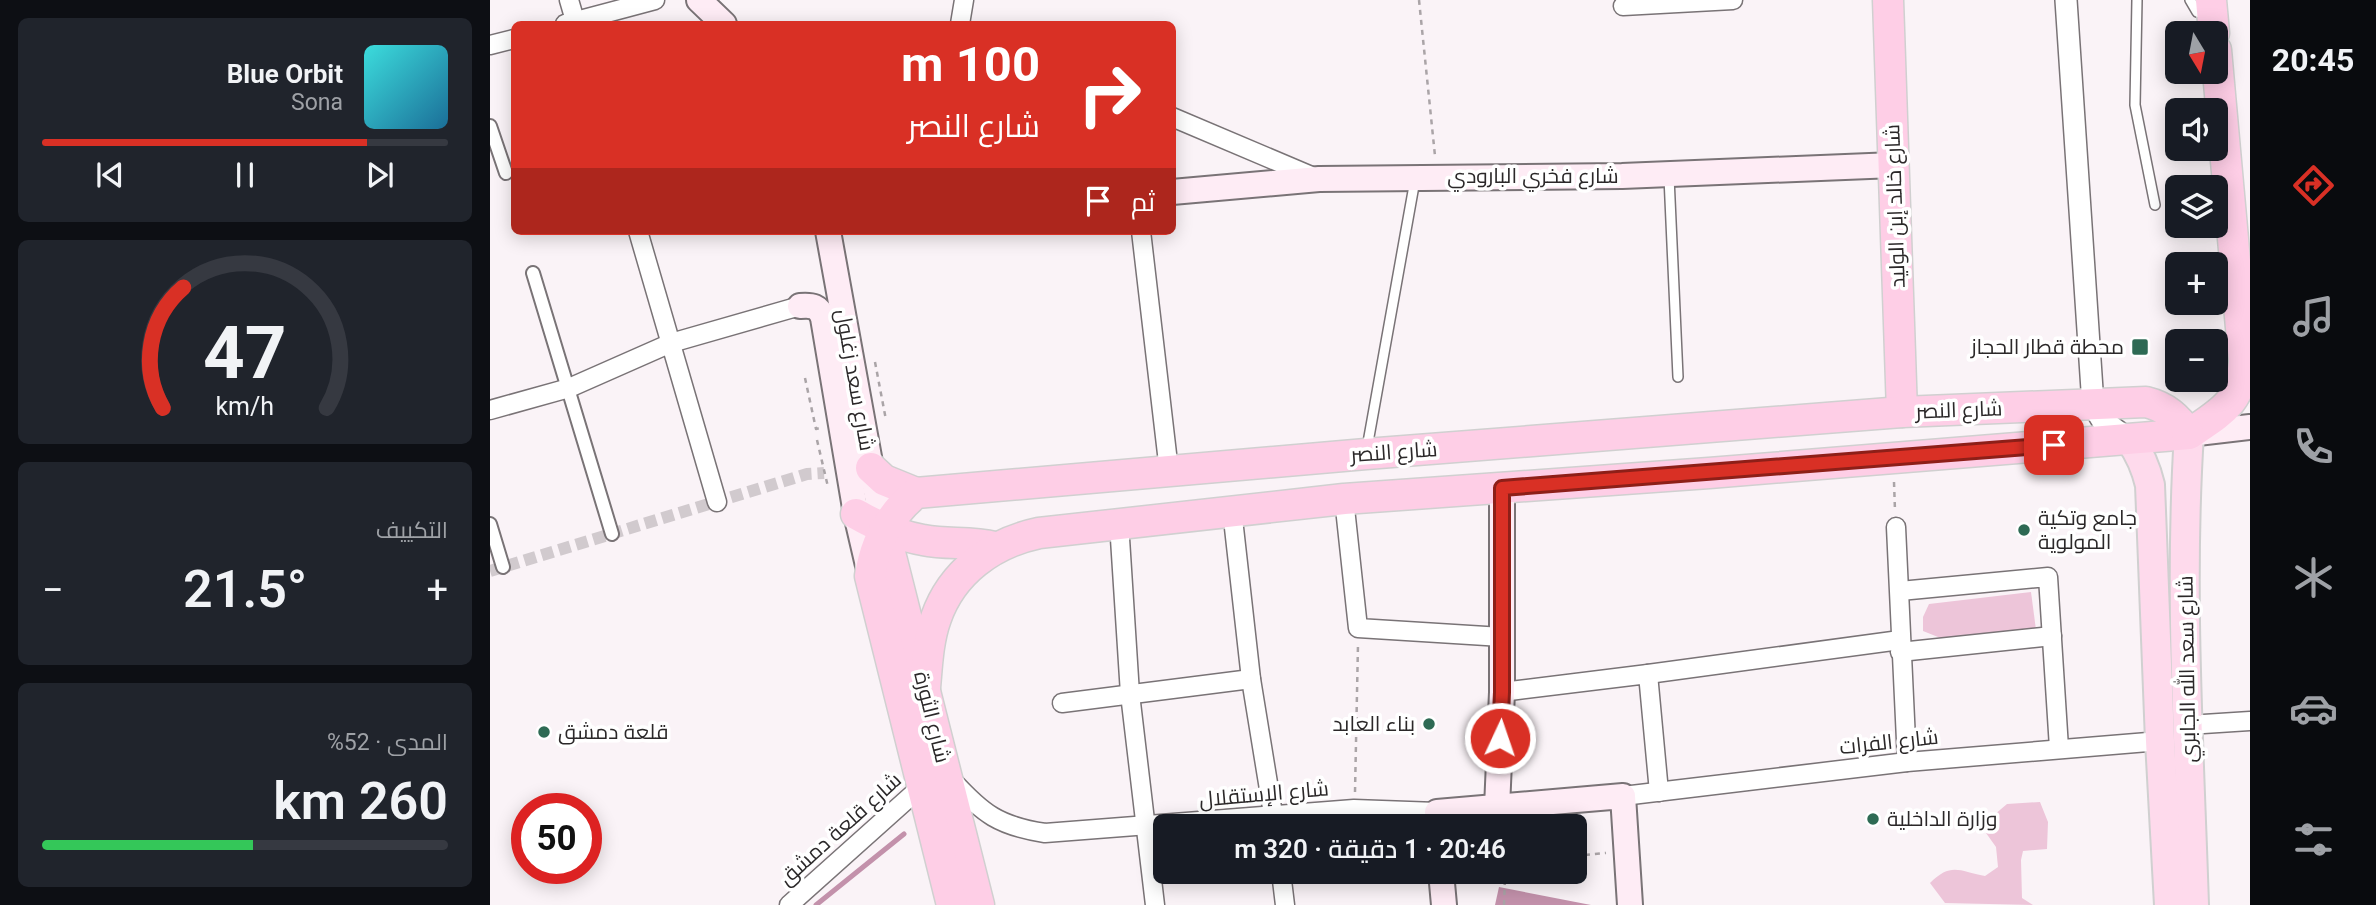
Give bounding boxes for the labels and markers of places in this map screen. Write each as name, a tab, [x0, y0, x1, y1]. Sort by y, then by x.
place label: محطة قطار الحجاز	[1970, 335, 2124, 359]
marker: محطة قطار الحجاز	[2130, 337, 2150, 357]
pin	[2024, 415, 2084, 475]
place label: جامع وتكية المولوية	[2038, 506, 2137, 554]
marker: جامع وتكية المولوية	[2016, 522, 2032, 538]
place label: بناء العابد	[1333, 712, 1415, 736]
marker: بناء العابد	[1421, 716, 1437, 732]
place label: قلعة دمشق	[558, 720, 668, 745]
marker: قلعة دمشق	[536, 724, 552, 740]
place label: وزارة الداخلية	[1887, 807, 1997, 831]
marker: وزارة الداخلية	[1865, 811, 1881, 827]

